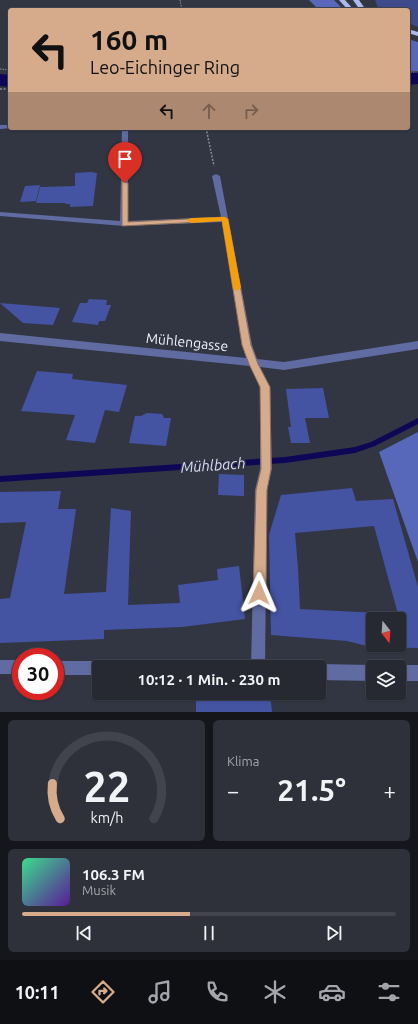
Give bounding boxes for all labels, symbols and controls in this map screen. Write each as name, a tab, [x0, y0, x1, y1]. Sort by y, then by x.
icon: left	[24, 24, 76, 76]
text: 160 m	[90, 24, 168, 55]
text: Leo-Eichinger Ring	[90, 57, 240, 77]
icon: left	[156, 100, 178, 122]
icon: ahead	[198, 100, 220, 122]
icon: right	[240, 100, 262, 122]
pin	[108, 142, 142, 183]
icon: arrive	[114, 148, 136, 170]
street label: Mühlengasse	[145, 330, 229, 354]
water label: Mühlbach	[180, 454, 246, 476]
position arrow	[238, 572, 280, 614]
north arrow	[366, 612, 406, 652]
map controls	[366, 612, 406, 700]
speed limit sign: 30	[12, 648, 64, 700]
button: layers	[366, 660, 406, 700]
text: 10:12 · 1 Min. · 230 m	[138, 671, 281, 688]
text: Klima	[227, 754, 259, 768]
text: 22	[83, 762, 130, 809]
text: 21.5°	[277, 773, 346, 807]
text: −	[227, 778, 239, 803]
text: +	[384, 778, 396, 803]
text: km/h	[90, 809, 123, 825]
text: 106.3 FM	[82, 866, 145, 883]
text: Musik	[82, 883, 116, 897]
icon: previous	[73, 922, 95, 944]
icon: pause	[198, 922, 220, 944]
icon: next	[323, 922, 345, 944]
icon: directions	[89, 978, 117, 1006]
icon: music	[146, 978, 174, 1006]
icon: phone	[203, 978, 231, 1006]
icon: climate	[261, 978, 289, 1006]
icon: car	[318, 978, 346, 1006]
icon: filters	[375, 978, 403, 1006]
text: 10:11	[15, 982, 60, 1002]

